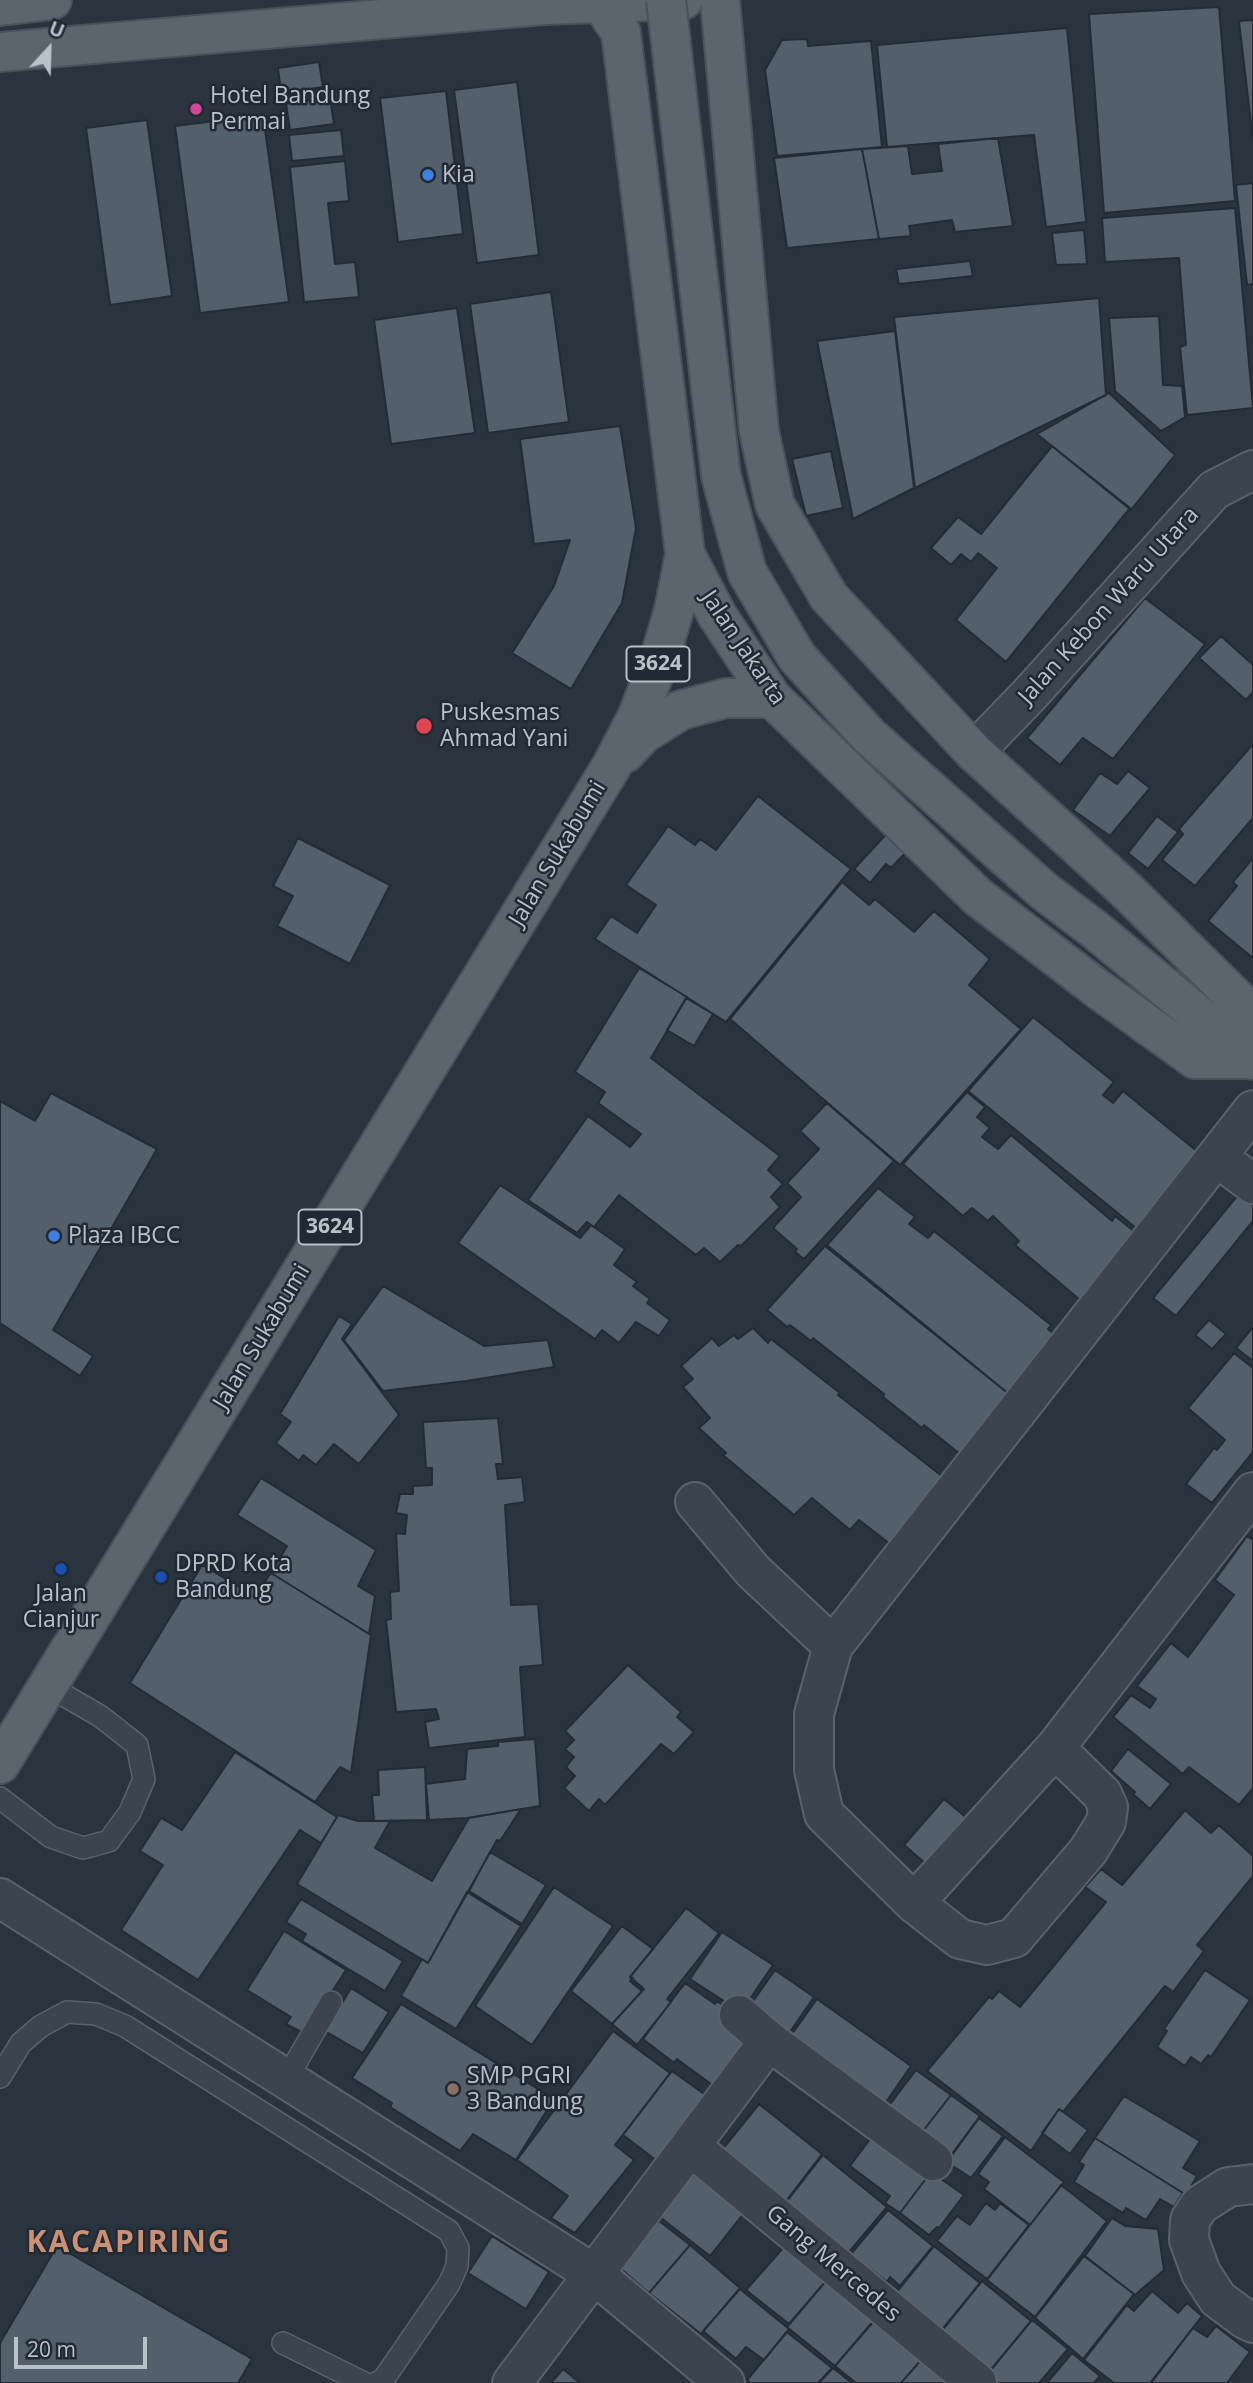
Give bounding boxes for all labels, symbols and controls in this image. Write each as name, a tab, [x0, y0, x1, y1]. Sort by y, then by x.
north arrow	[14, 14, 84, 84]
text: U	[45, 15, 68, 44]
place label: Hotel Bandung Permai	[210, 82, 370, 136]
marker: Hotel Bandung Permai	[188, 101, 204, 117]
place label: Kia	[442, 161, 475, 189]
marker: Kia	[420, 167, 436, 183]
street label: Jalan Kebon Waru Utara	[1013, 502, 1205, 710]
street label: Jalan Jakarta	[695, 586, 791, 710]
road number: 3624	[626, 646, 690, 682]
place label: Puskesmas Ahmad Yani	[440, 699, 568, 753]
marker: Puskesmas Ahmad Yani	[414, 716, 434, 736]
street label: Jalan Sukabumi	[504, 776, 612, 932]
road number: 3624	[298, 1210, 362, 1244]
place label: Plaza IBCC	[68, 1222, 180, 1250]
marker: Plaza IBCC	[46, 1228, 62, 1244]
street label: Jalan Sukabumi	[208, 1259, 316, 1415]
place label: DPRD Kota Bandung	[175, 1550, 291, 1604]
marker: Jalan Cianjur	[53, 1561, 69, 1577]
marker: DPRD Kota Bandung	[153, 1569, 169, 1585]
place label: Jalan Cianjur	[23, 1580, 99, 1634]
place label: SMP PGRI 3 Bandung	[467, 2062, 583, 2116]
marker: SMP PGRI 3 Bandung	[445, 2081, 461, 2097]
street label: Gang Mercedes	[760, 2200, 906, 2328]
district label: KACAPIRING	[28, 2225, 230, 2261]
scale bar	[18, 2324, 150, 2368]
text: 20 m	[27, 2335, 76, 2363]

